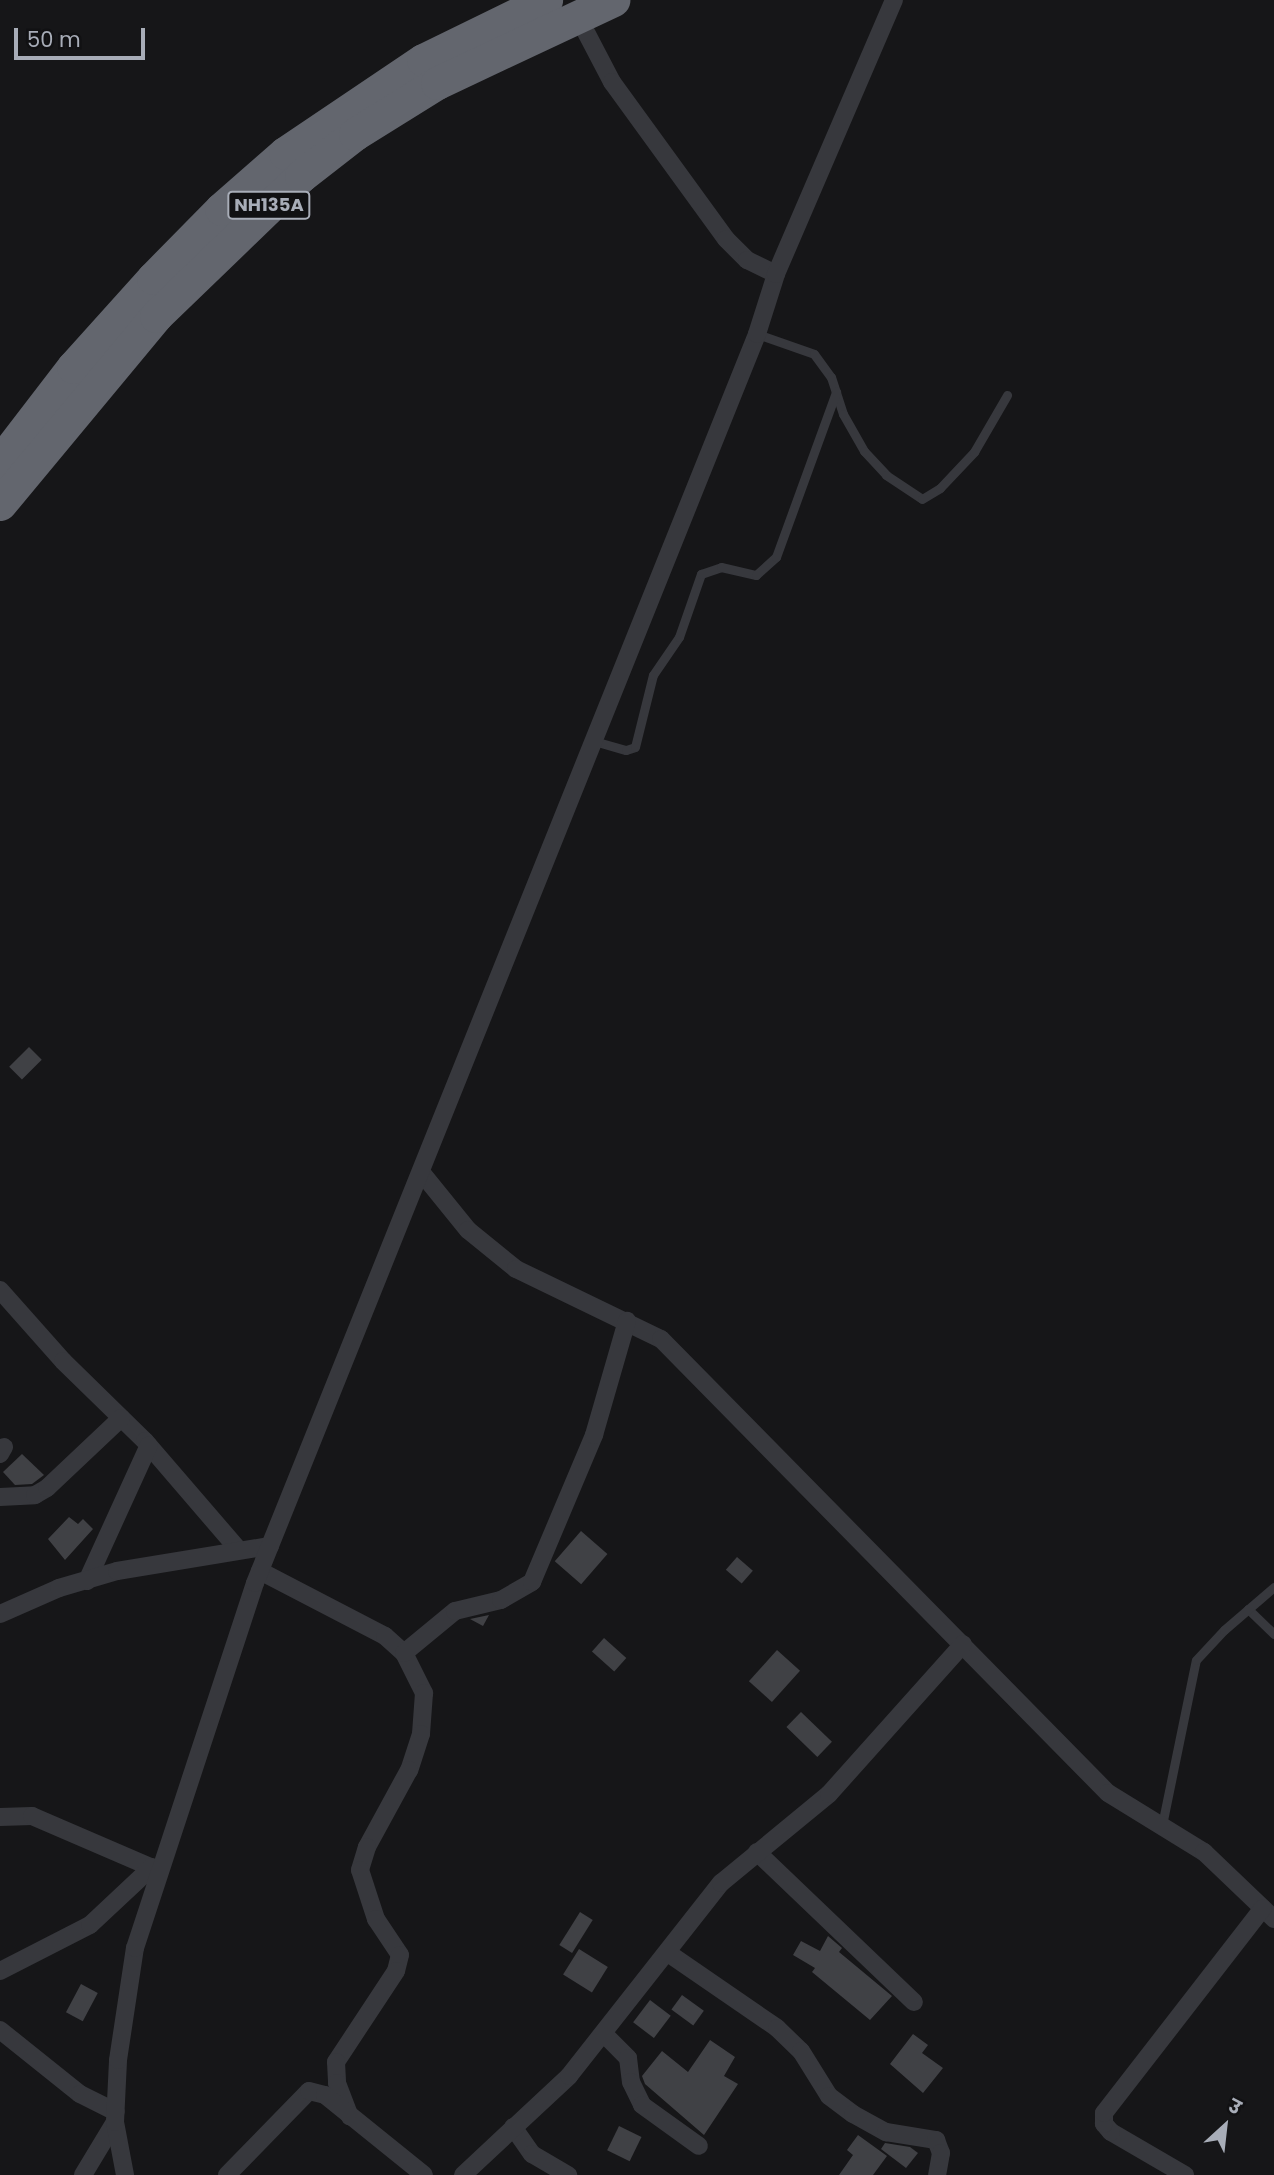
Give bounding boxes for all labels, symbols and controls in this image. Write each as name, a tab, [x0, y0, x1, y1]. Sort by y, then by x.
scale bar	[18, 14, 149, 58]
text: 50 m	[27, 25, 81, 54]
road number: NH135A	[227, 190, 311, 220]
north arrow	[1190, 2091, 1260, 2161]
text: उ	[1224, 2092, 1246, 2121]

